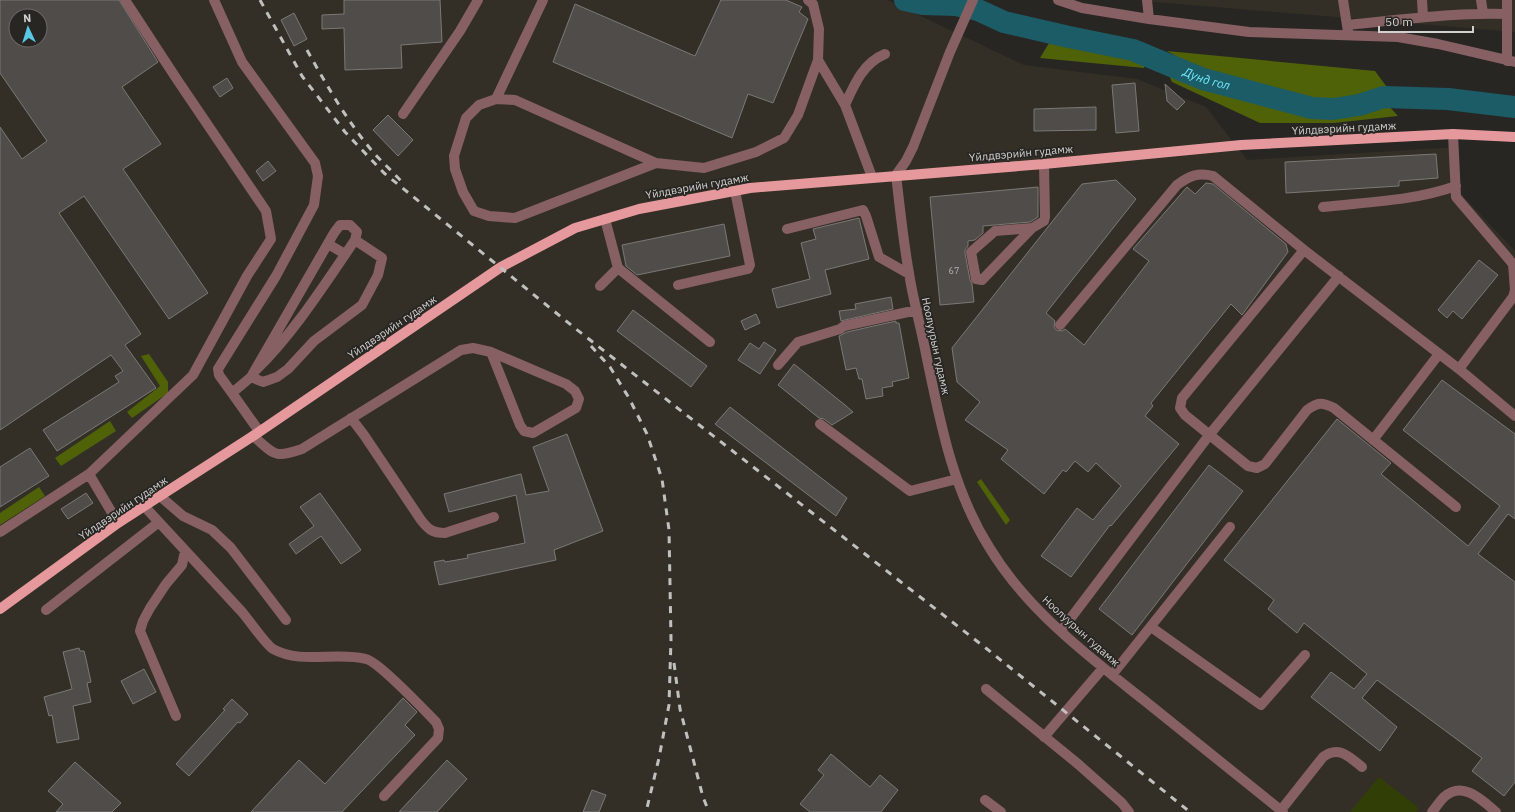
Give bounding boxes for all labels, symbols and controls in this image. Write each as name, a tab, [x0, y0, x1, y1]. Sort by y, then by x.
north arrow	[8, 8, 48, 48]
scale bar	[1379, 8, 1473, 34]
text: N	[23, 11, 32, 25]
text: 50 m	[1385, 14, 1413, 29]
water label: Дунд гол	[1180, 63, 1232, 93]
street label: Yйлдвэрийн гудамж	[1291, 118, 1397, 138]
street label: Yйлдвэрийн гудамж	[968, 141, 1074, 165]
street label: Yйлдвэрийн гудамж	[644, 170, 750, 202]
house number: 67	[949, 265, 959, 276]
street label: Yйлдвэрийн гудамж	[345, 292, 440, 362]
street label: Ноолуурын гудамж	[919, 296, 953, 397]
street label: Yйлдвэрийн гудамж	[76, 473, 171, 543]
street label: Ноолуурын гудамж	[1039, 593, 1123, 670]

